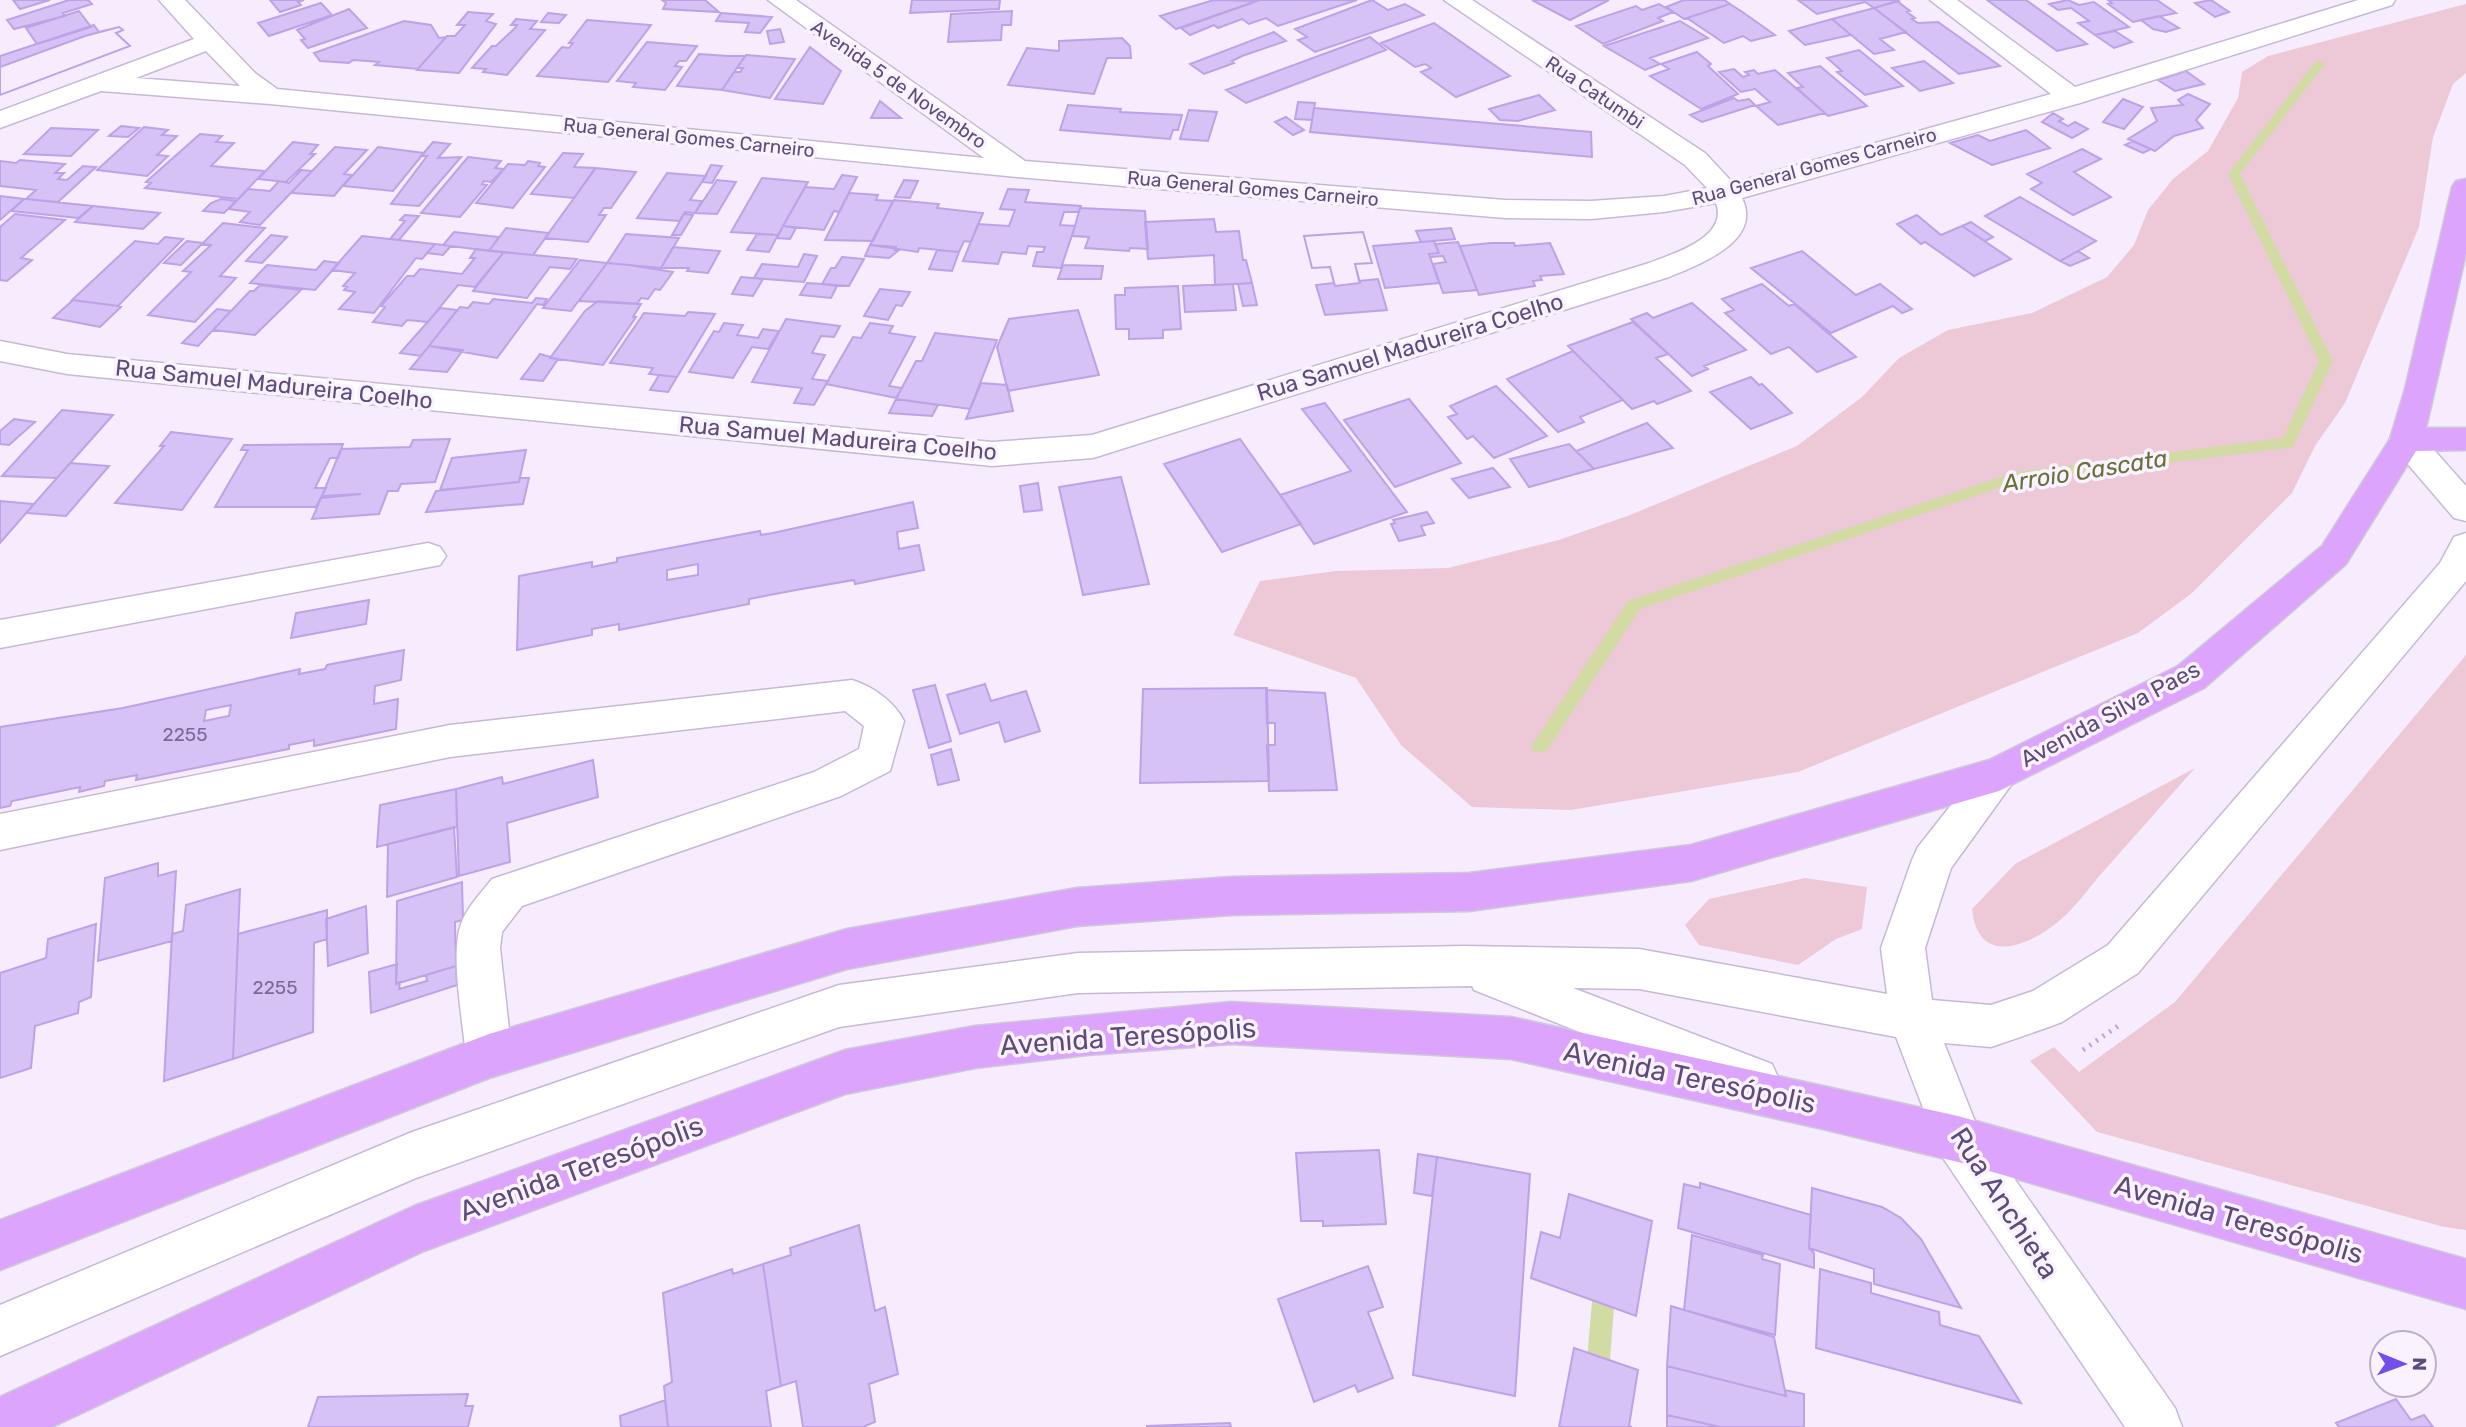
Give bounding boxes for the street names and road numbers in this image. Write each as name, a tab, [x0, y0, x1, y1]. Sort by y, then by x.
street label: Avenida 5 de Novembro	[807, 15, 991, 154]
street label: Rua Catumbi	[1541, 51, 1648, 134]
street label: Rua General Gomes Carneiro	[562, 113, 816, 162]
street label: Rua General Gomes Carneiro	[1689, 123, 1939, 210]
street label: Rua General Gomes Carneiro	[1126, 166, 1380, 211]
street label: Rua Samuel Madureira Coelho	[1253, 287, 1567, 407]
street label: Rua Samuel Madureira Coelho	[114, 353, 434, 415]
street label: Rua Samuel Madureira Coelho	[678, 410, 998, 466]
street label: Avenida Silva Paes	[2015, 655, 2205, 773]
street label: Avenida Teresópolis	[999, 1011, 1257, 1062]
street label: Avenida Teresópolis	[1561, 1035, 1819, 1120]
street label: Avenida Teresópolis	[455, 1109, 707, 1228]
street label: Rua Anchieta	[1943, 1121, 2066, 1285]
street label: Avenida Teresópolis	[2111, 1168, 2367, 1271]

